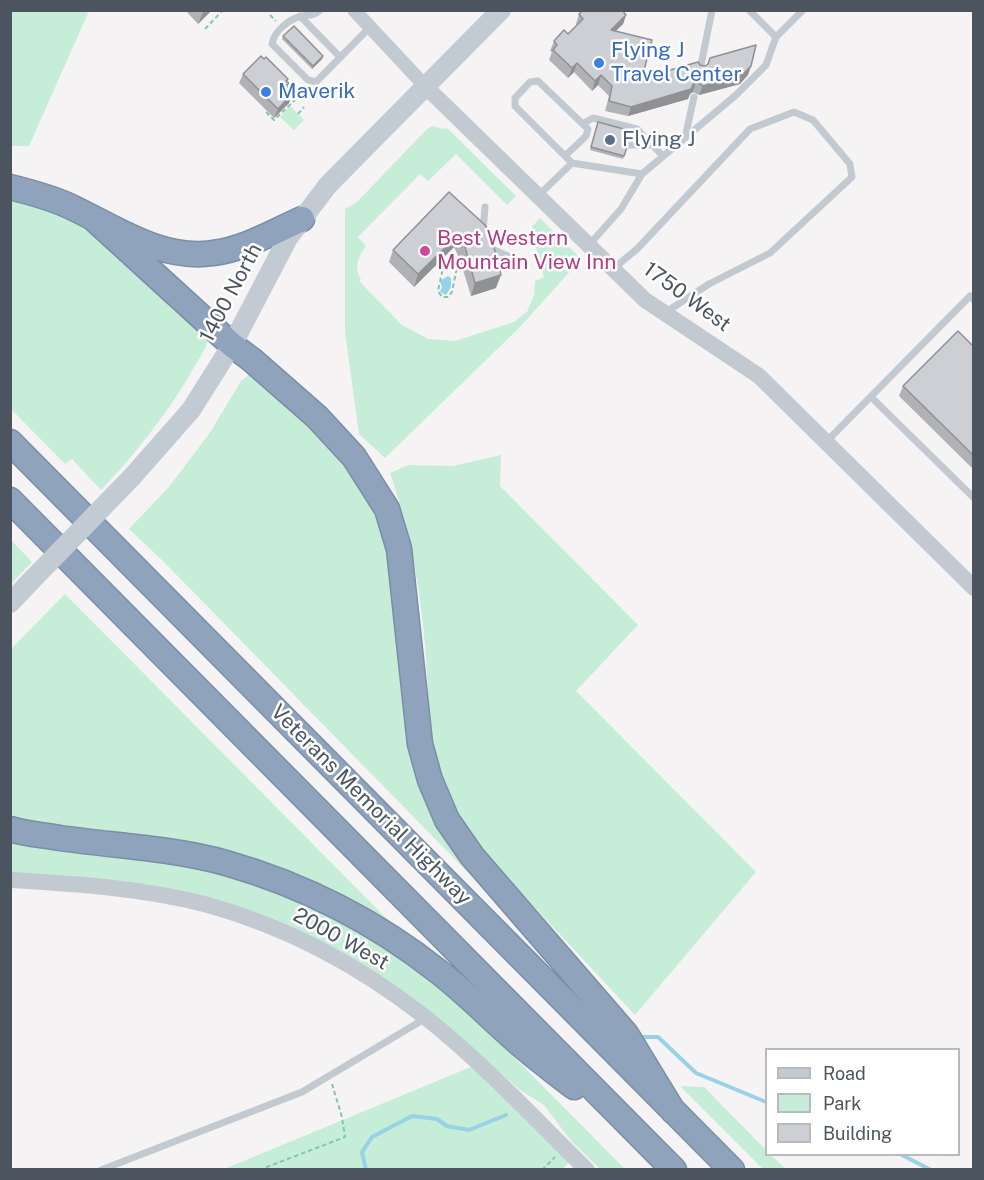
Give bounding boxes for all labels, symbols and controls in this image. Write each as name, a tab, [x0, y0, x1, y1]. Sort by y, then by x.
place label: Flying J Travel Center	[611, 38, 742, 88]
marker: Flying J Travel Center	[592, 56, 606, 70]
place label: Maverik	[278, 79, 355, 105]
marker: Maverik	[259, 85, 273, 99]
place label: Flying J	[622, 127, 695, 153]
marker: Flying J	[603, 133, 617, 147]
place label: Best Western Mountain View Inn	[437, 226, 616, 276]
street label: 1400 North	[194, 239, 268, 347]
marker: Best Western Mountain View Inn	[418, 244, 432, 258]
street label: 1750 West	[638, 257, 736, 337]
street label: Veterans Memorial Highway	[266, 700, 476, 910]
street label: 2000 West	[289, 902, 393, 976]
legend	[765, 1048, 960, 1156]
text: Road	[823, 1063, 866, 1084]
text: Park	[823, 1093, 861, 1114]
text: Building	[823, 1123, 892, 1144]

